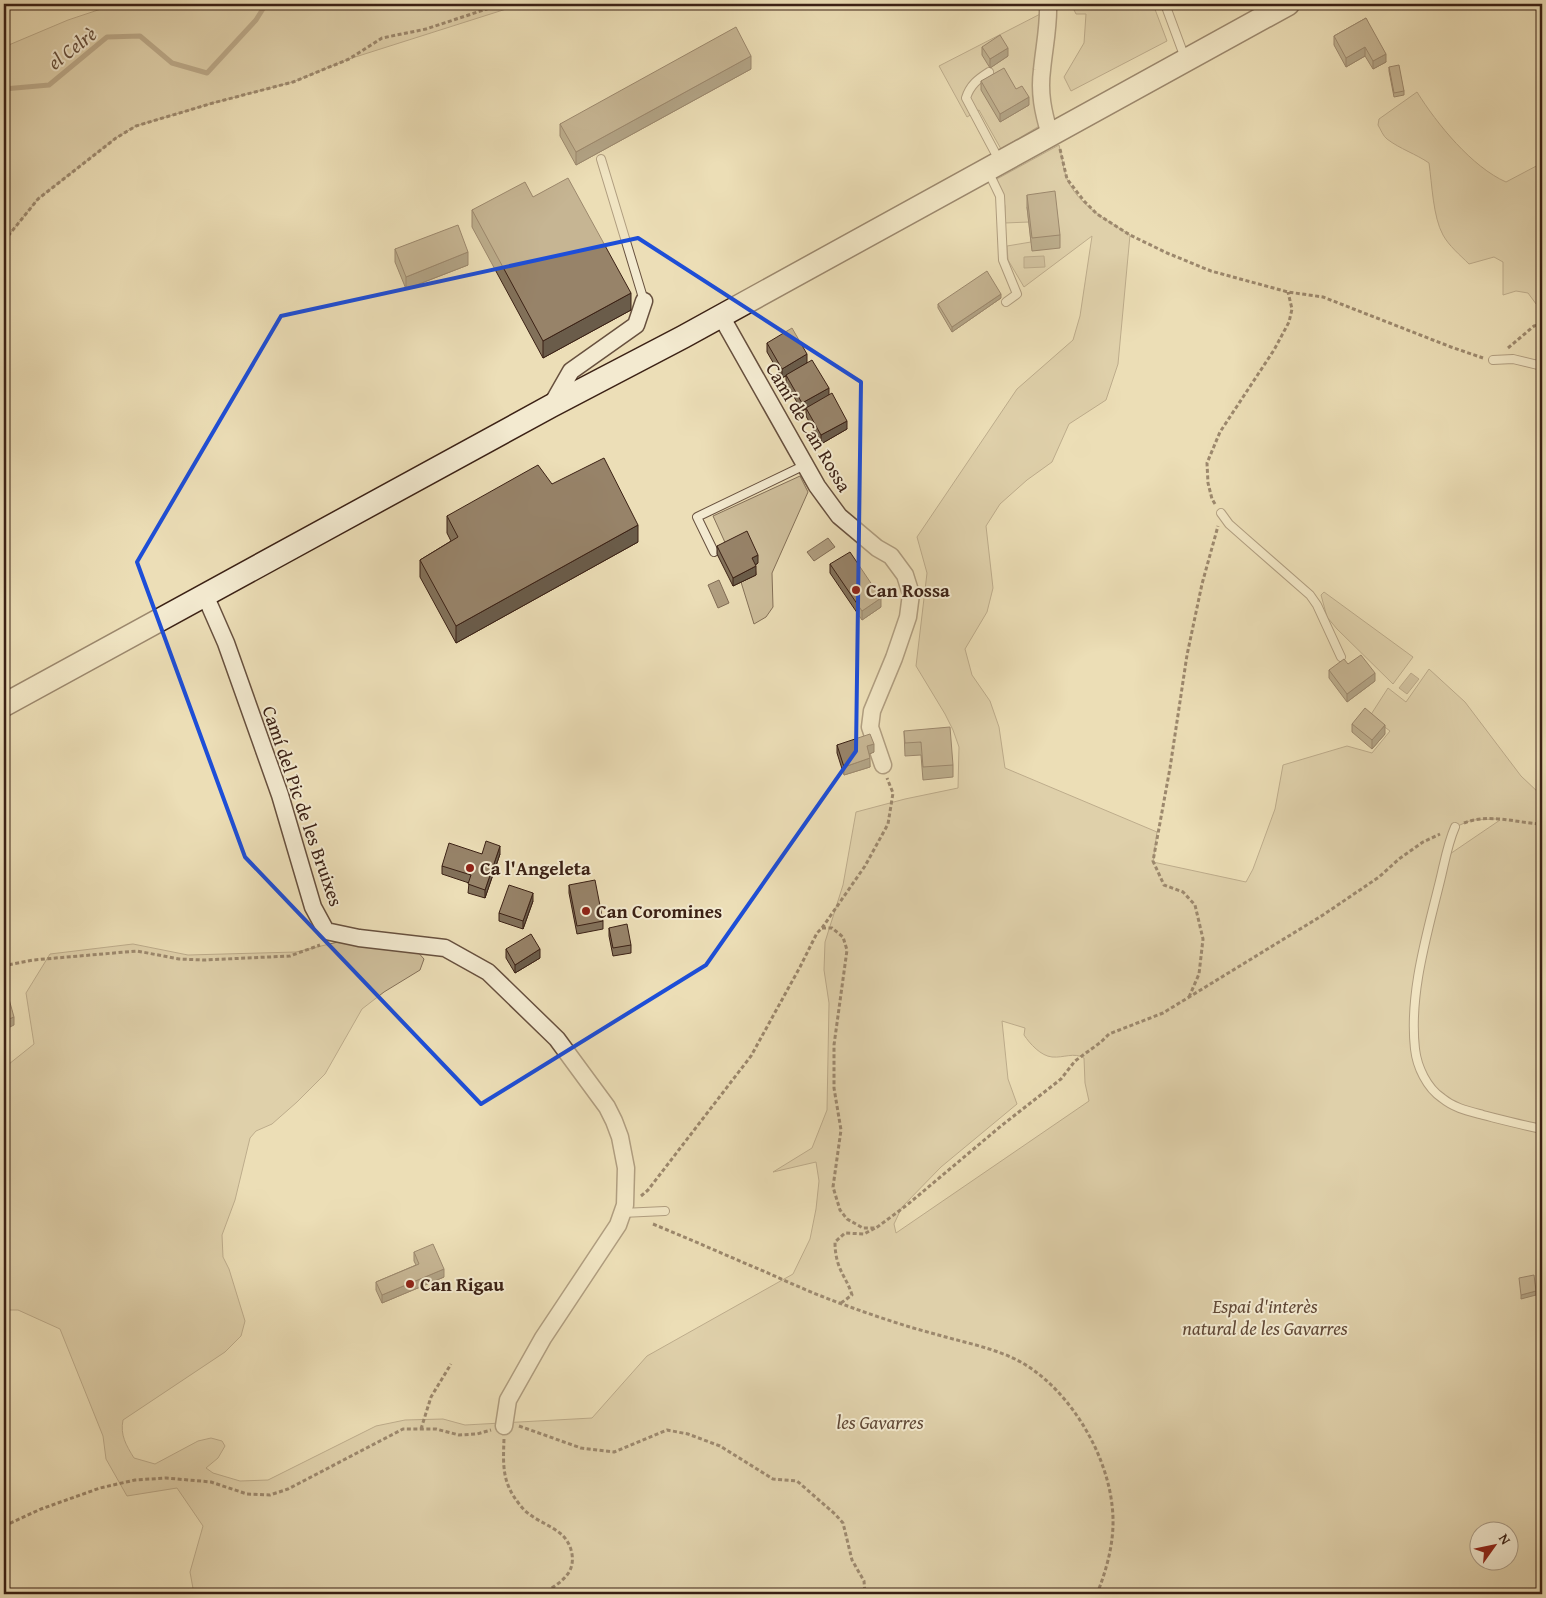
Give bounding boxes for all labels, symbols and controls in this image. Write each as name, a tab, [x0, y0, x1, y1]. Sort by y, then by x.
water label: el Celrè	[41, 19, 102, 76]
street label: Camí de Can Rossa	[759, 357, 859, 497]
place label: Can Rossa	[866, 576, 950, 604]
marker: Can Rossa	[850, 584, 862, 596]
street label: Camí del Pic de les Bruixes	[256, 702, 350, 910]
place label: Ca l'Angeleta	[480, 854, 591, 882]
marker: Ca l'Angeleta	[464, 862, 476, 874]
place label: Can Coromines	[596, 897, 722, 925]
marker: Can Coromines	[580, 905, 592, 917]
place label: Can Rigau	[420, 1270, 504, 1298]
marker: Can Rigau	[404, 1278, 416, 1290]
park label: Espai d'interès natural de les Gavarres	[1182, 1292, 1348, 1342]
park label: les Gavarres	[837, 1408, 924, 1436]
north arrow	[1468, 1520, 1518, 1570]
text: N	[1494, 1530, 1516, 1549]

